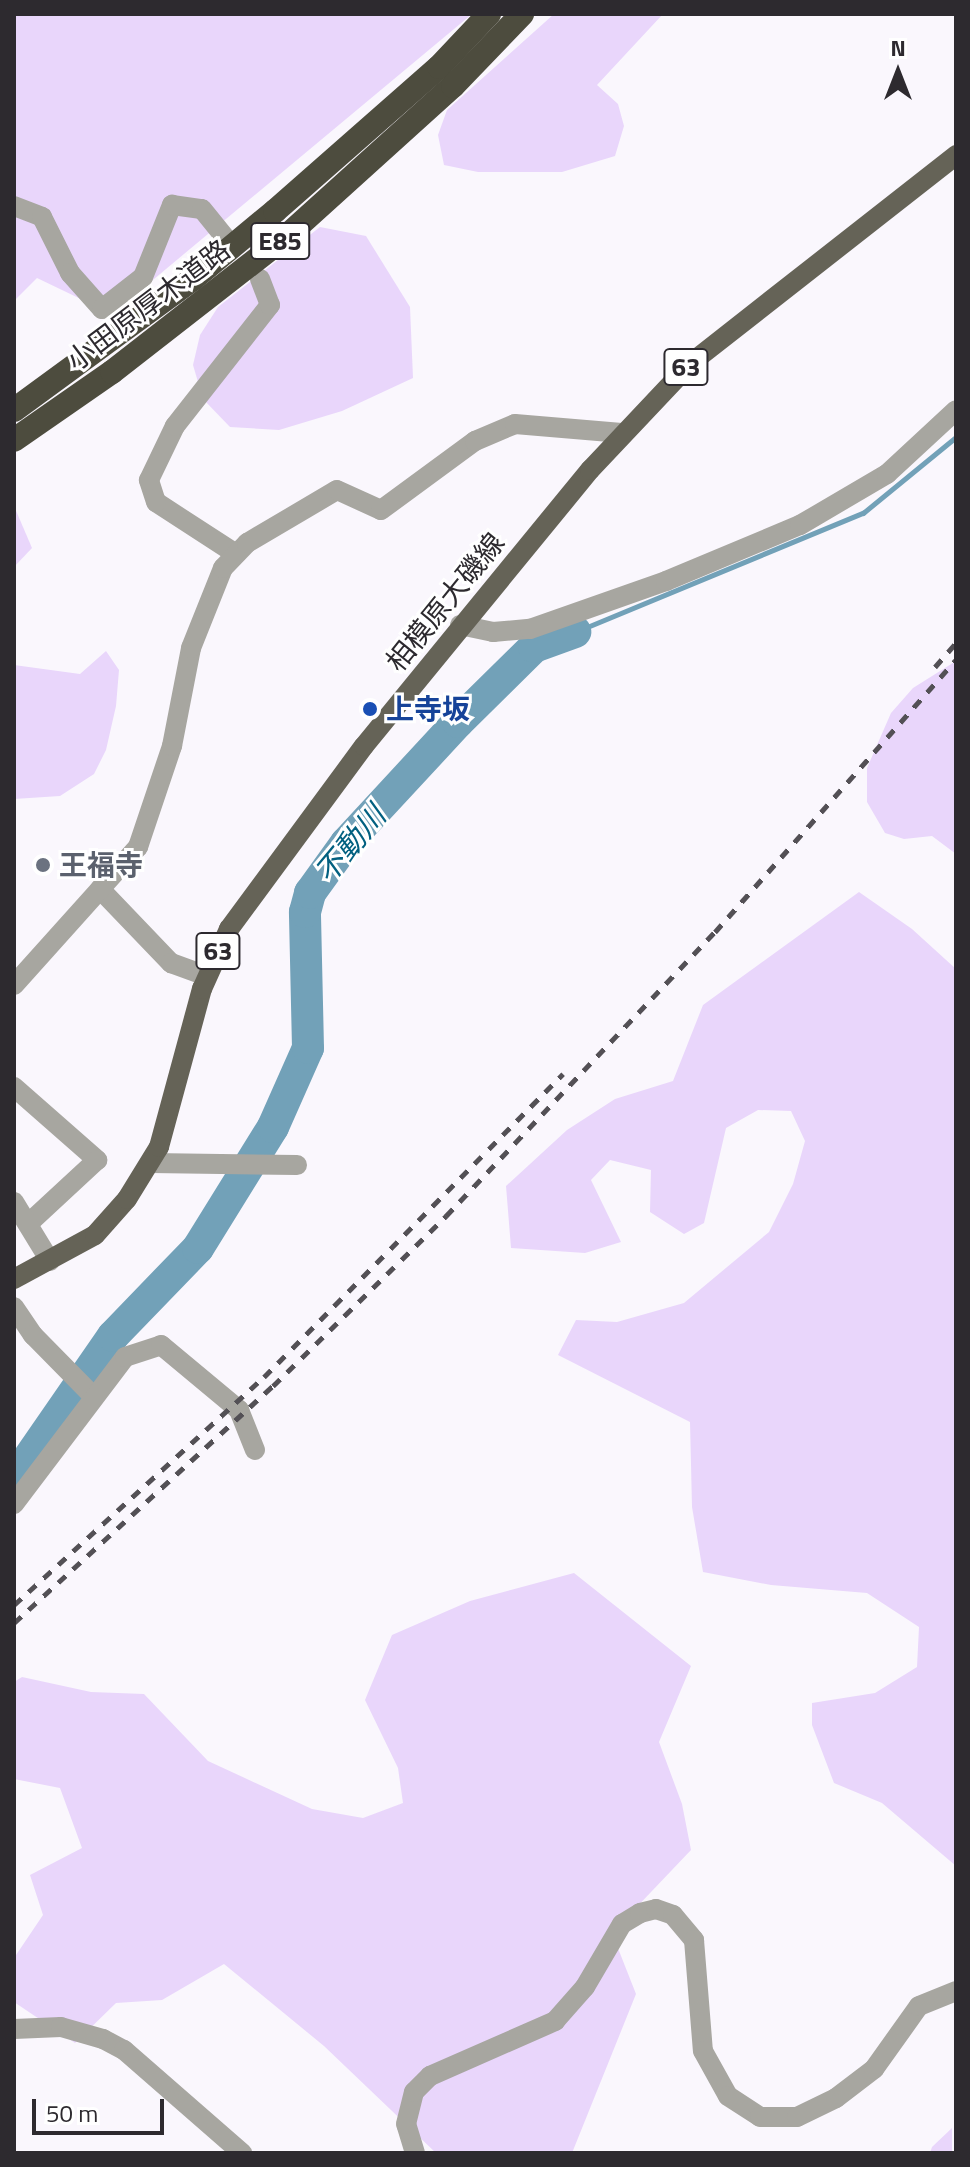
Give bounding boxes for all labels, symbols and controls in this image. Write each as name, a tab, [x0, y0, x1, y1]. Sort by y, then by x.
text: N	[890, 31, 906, 65]
north arrow	[858, 32, 938, 112]
road number: E85	[250, 219, 310, 263]
street label: 小田原厚木道路	[60, 233, 236, 377]
road number: 63	[662, 345, 710, 389]
street label: 相模原大磯線	[379, 526, 511, 678]
place label: 上寺坂	[386, 692, 470, 726]
marker: 上寺坂	[361, 700, 379, 718]
water label: 不動川	[307, 798, 393, 890]
place label: 王福寺	[59, 848, 143, 882]
marker: 王福寺	[34, 856, 52, 874]
road number: 63	[194, 929, 242, 973]
scale bar	[36, 2083, 168, 2133]
text: 50 m	[46, 2095, 98, 2131]

